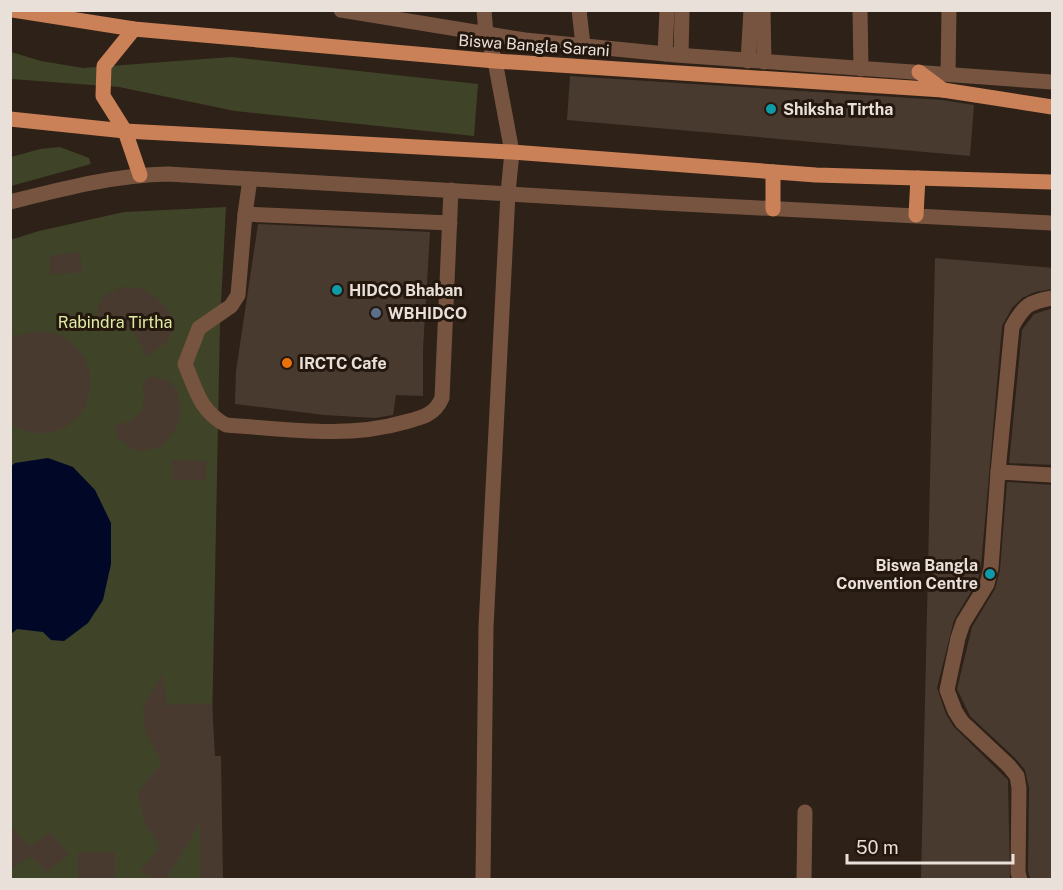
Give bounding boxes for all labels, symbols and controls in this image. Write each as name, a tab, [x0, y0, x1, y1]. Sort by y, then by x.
street label: Biswa Bangla Sarani	[458, 31, 610, 60]
place label: Shiksha Tirtha	[783, 100, 893, 119]
marker: Shiksha Tirtha	[764, 102, 778, 116]
place label: HIDCO Bhaban	[349, 281, 463, 300]
marker: HIDCO Bhaban	[330, 283, 344, 297]
place label: WBHIDCO	[388, 304, 467, 323]
marker: WBHIDCO	[369, 306, 383, 320]
park label: Rabindra Tirtha	[58, 313, 172, 332]
place label: IRCTC Cafe	[299, 354, 387, 373]
marker: IRCTC Cafe	[280, 356, 294, 370]
place label: Biswa Bangla Convention Centre	[836, 556, 978, 593]
marker: Biswa Bangla Convention Centre	[983, 567, 997, 581]
scale bar	[847, 827, 1014, 865]
text: 50 m	[856, 837, 899, 858]

